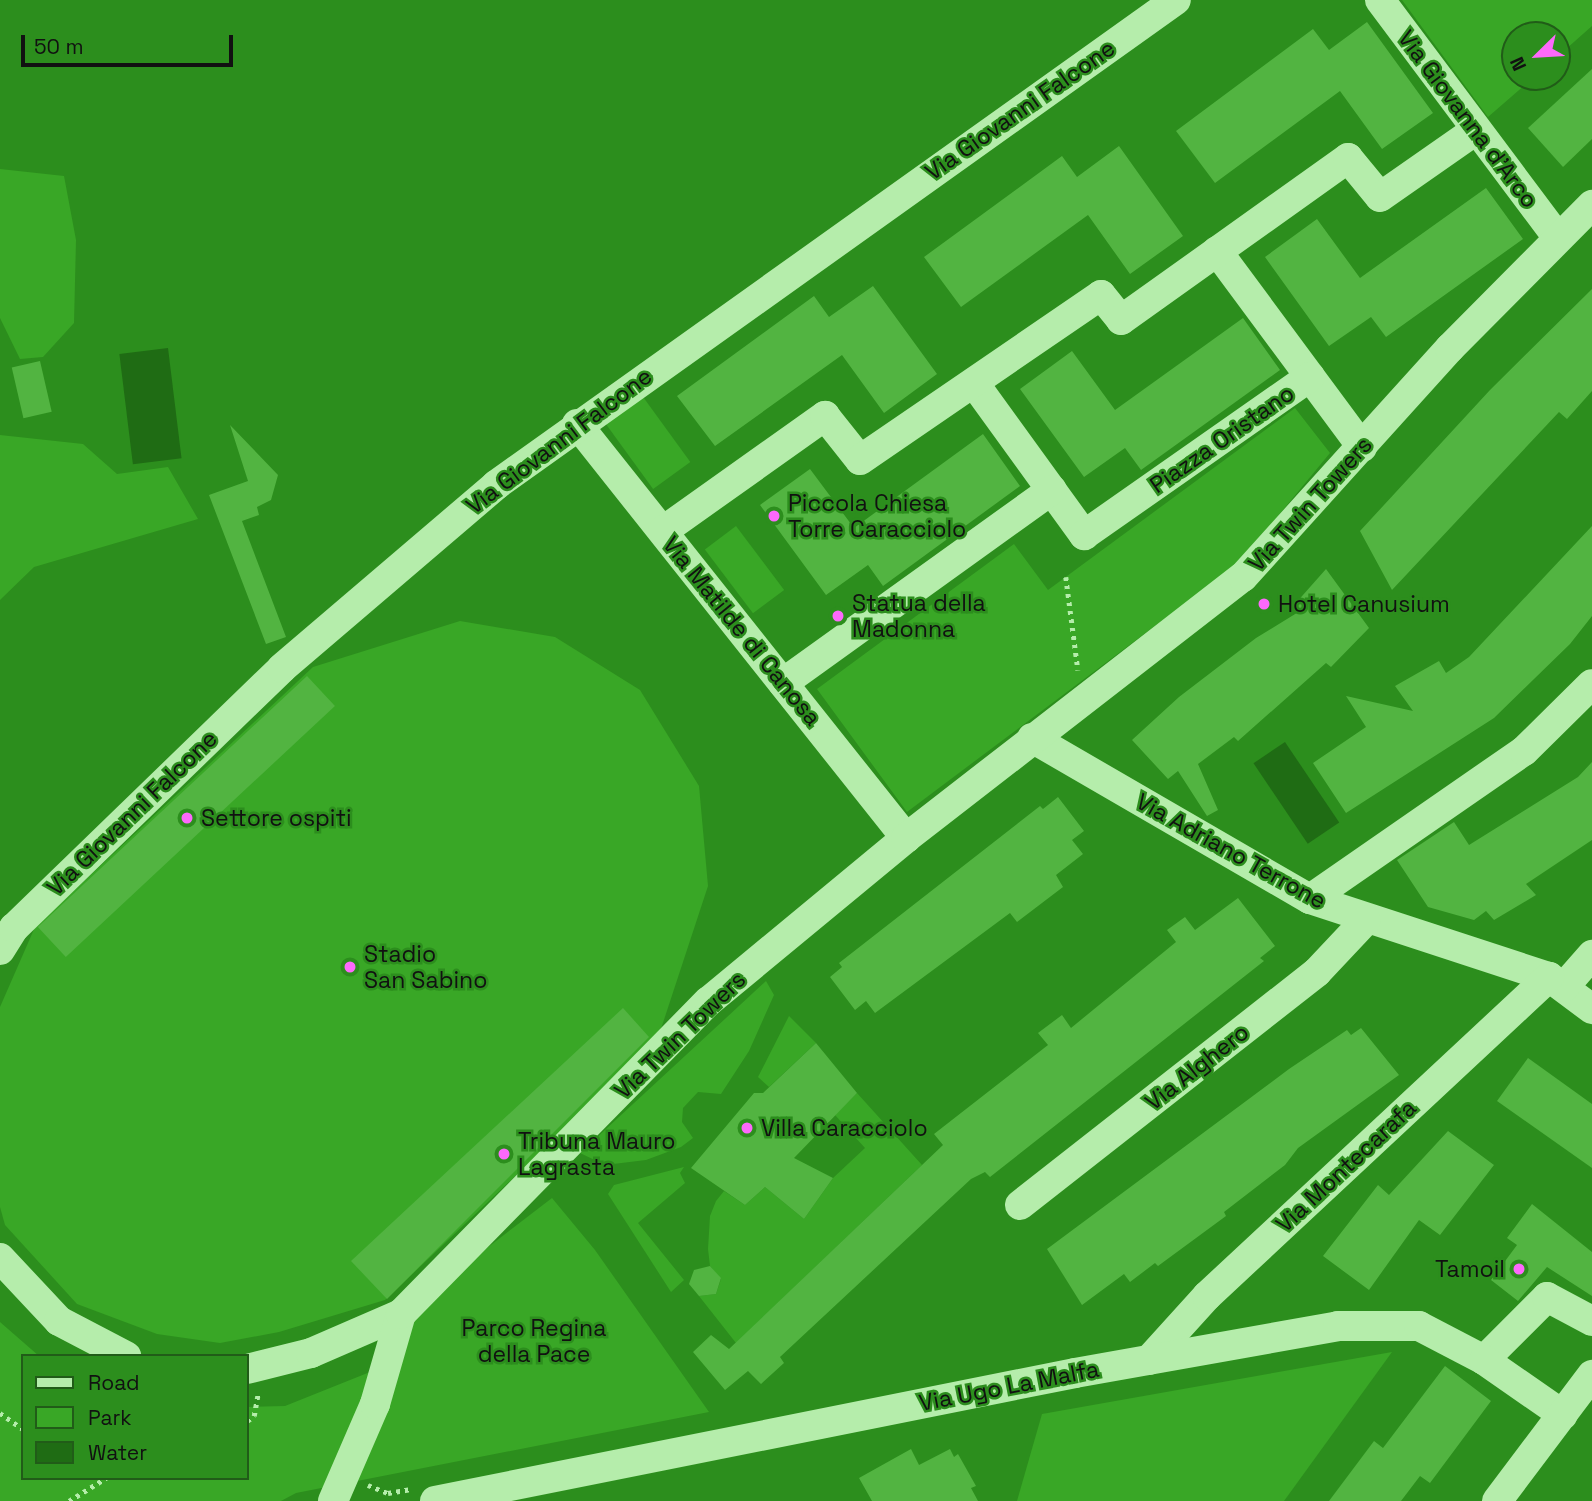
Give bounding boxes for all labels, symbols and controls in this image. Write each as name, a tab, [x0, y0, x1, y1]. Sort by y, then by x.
scale bar	[24, 21, 236, 65]
north arrow	[1501, 21, 1571, 91]
street label: Via Giovanna d'Arco	[1392, 25, 1544, 213]
text: 50 m	[34, 33, 84, 60]
street label: Via Giovanni Falcone	[920, 34, 1120, 186]
text: N	[1504, 53, 1532, 75]
street label: Via Giovanni Falcone	[461, 362, 657, 520]
street label: Piazza Oristano	[1145, 379, 1299, 499]
street label: Via Twin Towers	[1242, 431, 1378, 577]
place label: Piccola Chiesa Torre Caracciolo	[788, 489, 966, 543]
marker: Piccola Chiesa Torre Caracciolo	[766, 508, 782, 524]
street label: Via Matilde di Canosa	[657, 531, 827, 731]
place label: Statua della Madonna	[852, 589, 986, 643]
place label: Hotel Canusium	[1278, 590, 1450, 618]
marker: Hotel Canusium	[1256, 596, 1272, 612]
marker: Statua della Madonna	[830, 608, 846, 624]
street label: Via Giovanni Falcone	[41, 725, 223, 901]
street label: Via Adriano Terrone	[1131, 787, 1331, 915]
place label: Settore ospiti	[201, 804, 352, 832]
marker: Settore ospiti	[179, 810, 195, 826]
place label: Stadio San Sabino	[364, 940, 487, 994]
marker: Stadio San Sabino	[342, 959, 358, 975]
street label: Via Twin Towers	[608, 965, 752, 1105]
street label: Via Alghero	[1140, 1018, 1254, 1116]
street label: Via Montecarafa	[1270, 1094, 1422, 1238]
place label: Villa Caracciolo	[761, 1114, 928, 1142]
marker: Villa Caracciolo	[739, 1120, 755, 1136]
place label: Tribuna Mauro Lagrasta	[518, 1127, 676, 1181]
marker: Tribuna Mauro Lagrasta	[496, 1146, 512, 1162]
place label: Tamoil	[1435, 1255, 1505, 1283]
marker: Tamoil	[1511, 1261, 1527, 1277]
park label: Parco Regina della Pace	[462, 1314, 606, 1368]
legend	[21, 1354, 248, 1480]
street label: Via Ugo La Malfa	[917, 1355, 1101, 1417]
text: Road	[88, 1369, 140, 1396]
text: Park	[88, 1404, 132, 1431]
text: Water	[88, 1439, 147, 1466]

